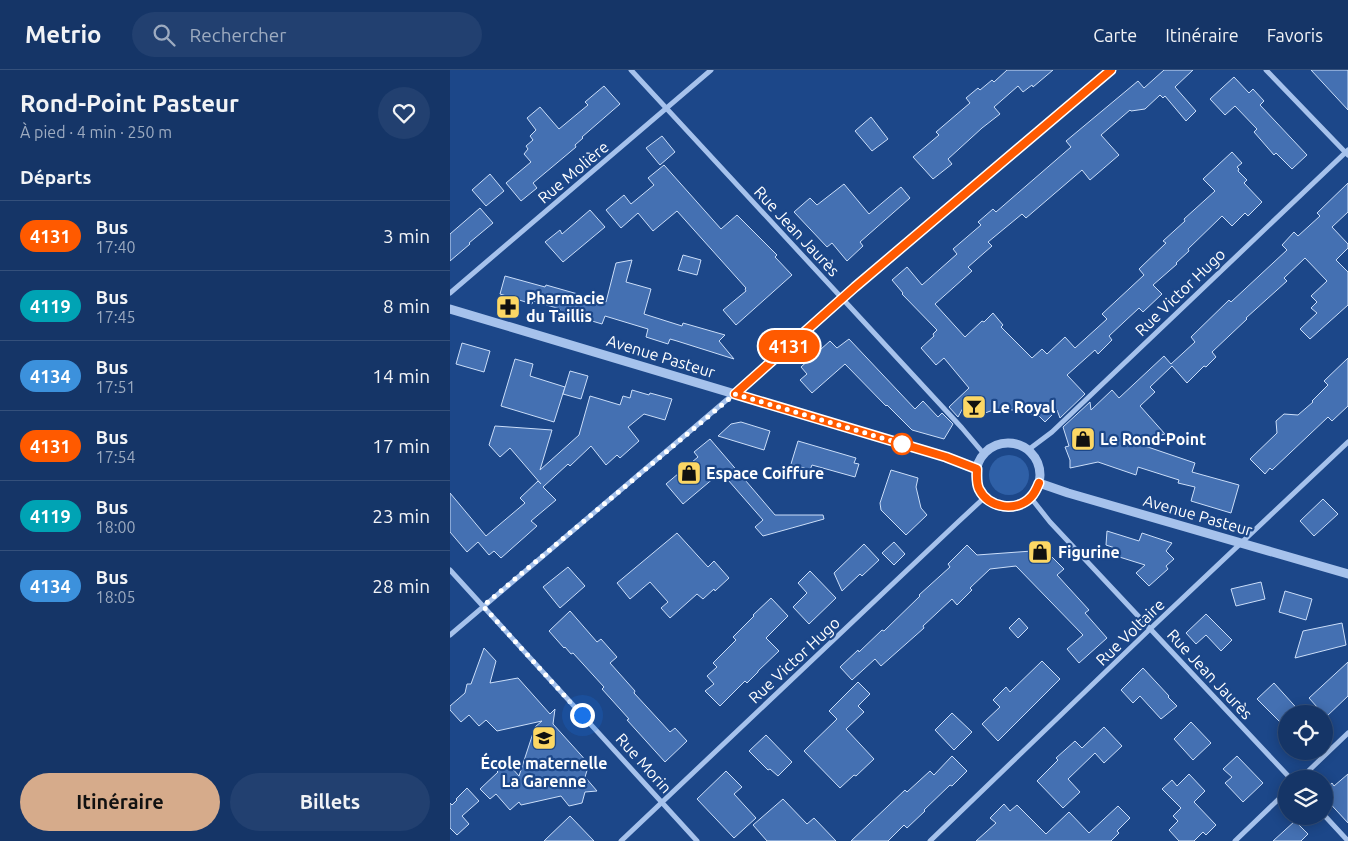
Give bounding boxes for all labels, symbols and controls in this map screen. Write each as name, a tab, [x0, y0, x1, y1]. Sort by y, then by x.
search box	[132, 12, 482, 57]
text: Metrio	[25, 21, 102, 48]
icon: search	[150, 21, 178, 49]
text: Rechercher	[190, 24, 287, 46]
text: Carte	[1093, 25, 1137, 45]
text: Itinéraire	[1165, 25, 1239, 45]
text: Favoris	[1267, 25, 1323, 45]
button: heart	[378, 87, 430, 139]
text: Rond-Point Pasteur	[20, 90, 239, 117]
text: À pied · 4 min · 250 m	[20, 123, 172, 141]
street label: Rue Molière	[534, 137, 612, 207]
text: Départs	[20, 166, 91, 188]
street label: Rue Jean Jaurès	[751, 182, 843, 280]
text: Bus	[96, 216, 128, 238]
text: 3 min	[383, 225, 430, 247]
text: 4131	[30, 226, 71, 246]
text: 17:40	[96, 238, 136, 256]
street label: Rue Victor Hugo	[1131, 245, 1229, 339]
text: Bus	[96, 286, 128, 308]
place label: Pharmacie du Taillis	[526, 289, 605, 325]
pharmacy icon: Pharmacie du Taillis	[495, 294, 521, 320]
text: 8 min	[383, 295, 430, 317]
text: 4119	[30, 296, 71, 316]
text: 17:45	[96, 308, 136, 326]
line badge: 4131	[754, 330, 824, 362]
street label: Avenue Pasteur	[605, 331, 717, 381]
text: 4131	[769, 336, 809, 356]
text: Bus	[96, 356, 128, 378]
text: 14 min	[372, 365, 430, 387]
text: 4134	[30, 366, 71, 386]
text: 17:51	[96, 378, 136, 396]
bar icon: Le Royal	[961, 394, 987, 420]
place label: Le Royal	[992, 398, 1056, 416]
text: Bus	[96, 426, 128, 448]
shop icon: Le Rond-Point	[1070, 426, 1096, 452]
place label: Le Rond-Point	[1100, 430, 1206, 448]
unlabelled marker	[891, 433, 913, 455]
text: 17 min	[372, 435, 430, 457]
text: 4131	[30, 436, 71, 456]
text: 17:54	[96, 448, 136, 466]
shop icon: Espace Coiffure	[676, 460, 702, 486]
place label: Espace Coiffure	[706, 464, 824, 482]
street label: Avenue Pasteur	[1141, 491, 1255, 539]
text: Bus	[96, 496, 128, 518]
text: 23 min	[372, 505, 430, 527]
text: 4119	[30, 506, 71, 526]
text: 18:00	[96, 518, 136, 536]
shop icon: Figurine	[1027, 539, 1053, 565]
place label: Figurine	[1058, 543, 1120, 561]
text: Bus	[96, 566, 128, 588]
text: 28 min	[372, 575, 430, 597]
text: 4134	[30, 576, 71, 596]
text: 18:05	[96, 588, 136, 606]
street label: Rue Voltaire	[1092, 595, 1168, 669]
street label: Rue Victor Hugo	[745, 613, 843, 707]
street label: Rue Jean Jaurès	[1164, 625, 1256, 723]
your location	[570, 703, 595, 728]
map controls	[1278, 705, 1333, 825]
button: locate	[1278, 705, 1333, 760]
school or university icon: École maternelle La Garenne	[531, 725, 557, 751]
street label: Rue Morin	[613, 729, 675, 797]
place label: École maternelle La Garenne	[481, 752, 607, 790]
button: layers	[1278, 770, 1333, 825]
button: Itinéraire	[20, 773, 220, 831]
button: Billets	[230, 773, 430, 831]

